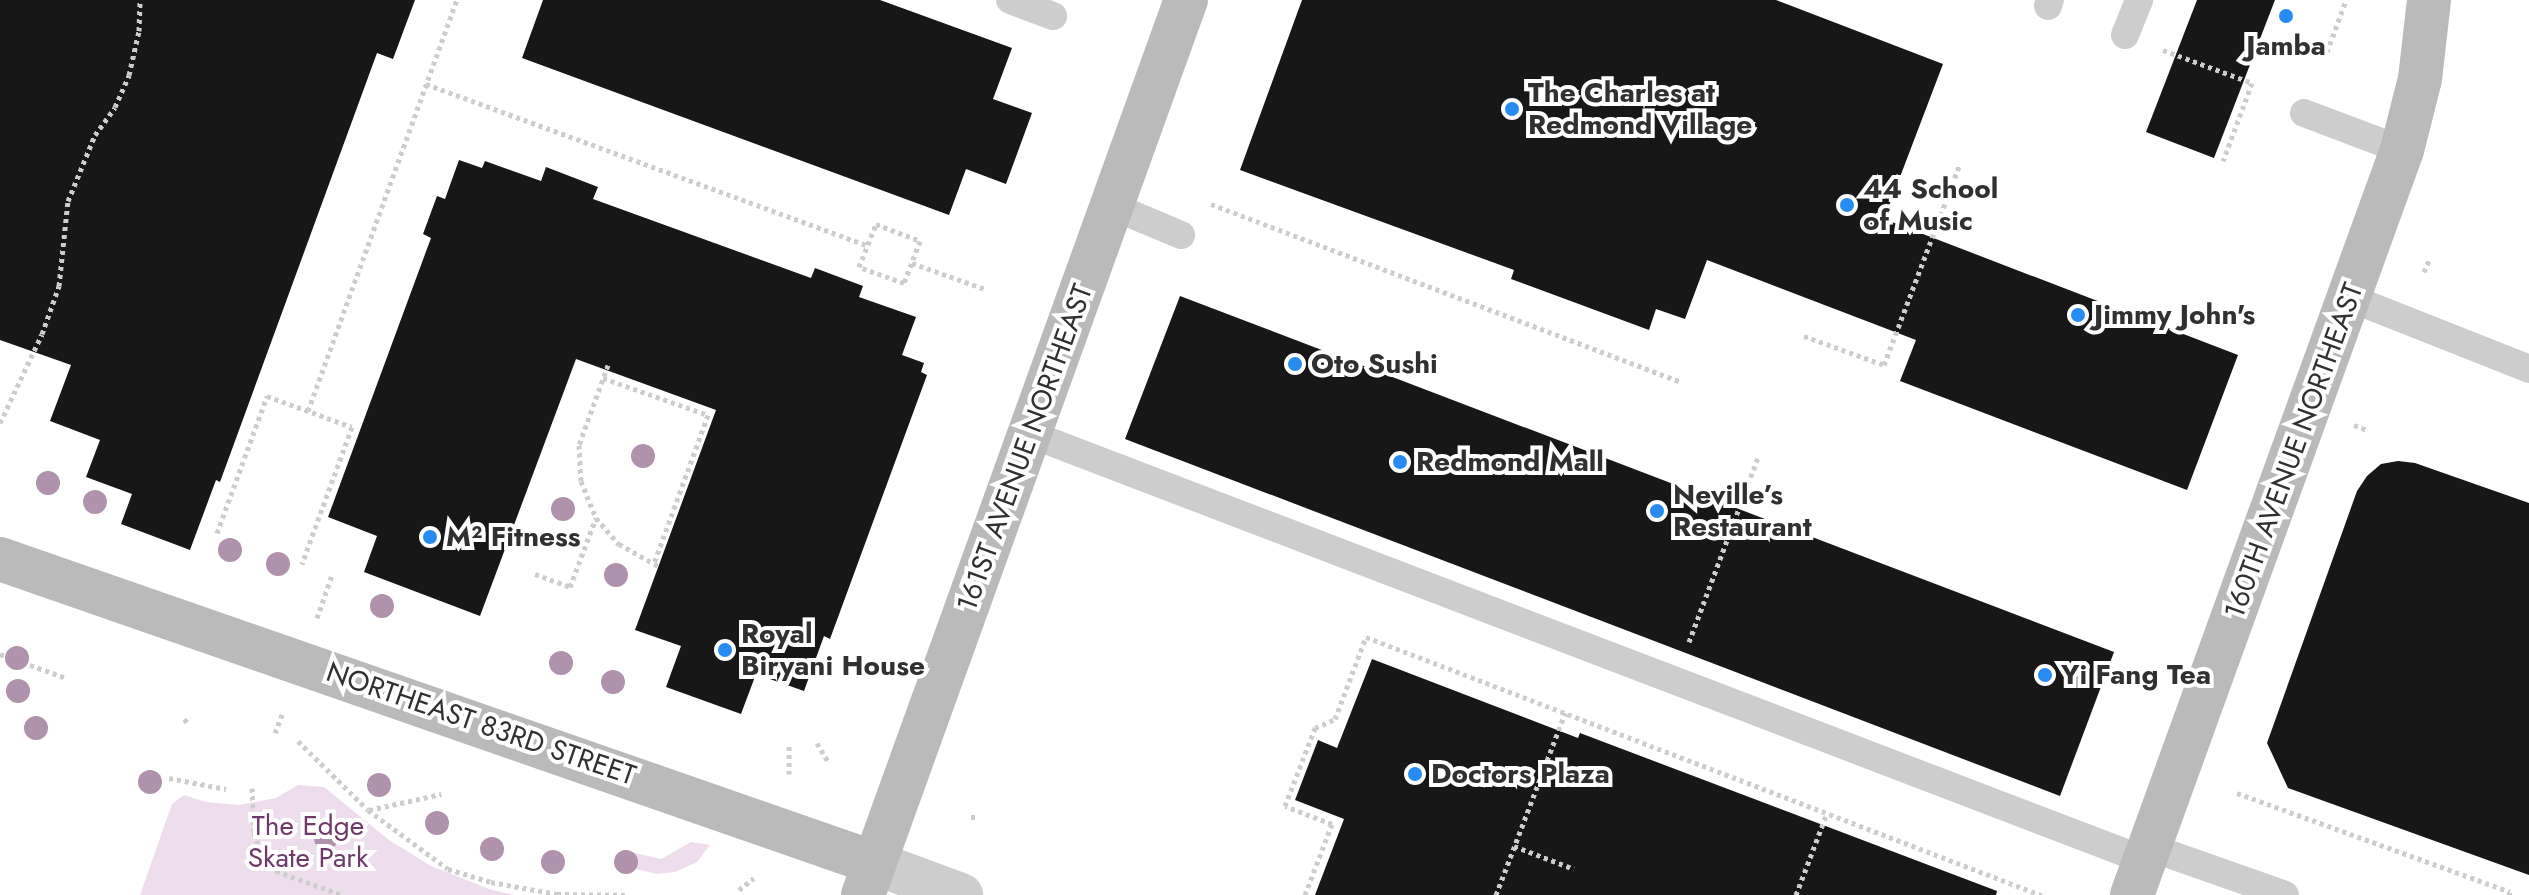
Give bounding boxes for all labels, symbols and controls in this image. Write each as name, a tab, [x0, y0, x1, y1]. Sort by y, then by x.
marker: Jamba	[2277, 7, 2295, 25]
place label: Jamba	[2246, 29, 2326, 63]
place label: The Charles at Redmond Village	[1528, 76, 1752, 142]
marker: The Charles at Redmond Village	[1503, 100, 1521, 118]
place label: 44 School of Music	[1863, 172, 1998, 238]
marker: 44 School of Music	[1838, 196, 1856, 214]
street label: 160TH AVENUE NORTHEAST	[2218, 279, 2370, 623]
street label: 161ST AVENUE NORTHEAST	[950, 280, 1100, 616]
place label: Jimmy John's	[2094, 298, 2255, 332]
marker: Jimmy John's	[2069, 306, 2087, 324]
place label: Oto Sushi	[1311, 347, 1438, 381]
marker: Oto Sushi	[1286, 355, 1304, 373]
place label: Redmond Mall	[1416, 445, 1604, 479]
marker: Redmond Mall	[1391, 453, 1409, 471]
place label: Neville’s Restaurant	[1673, 478, 1812, 544]
marker: Neville’s Restaurant	[1648, 502, 1666, 520]
place label: M² Fitness	[446, 520, 581, 554]
marker: M² Fitness	[421, 528, 439, 546]
place label: Royal Biryani House	[741, 617, 925, 683]
marker: Royal Biryani House	[716, 641, 734, 659]
street label: NORTHEAST 83RD STREET	[322, 655, 640, 793]
place label: Yi Fang Tea	[2061, 658, 2211, 692]
marker: Yi Fang Tea	[2036, 666, 2054, 684]
place label: Doctors Plaza	[1431, 757, 1610, 791]
marker: Doctors Plaza	[1406, 765, 1424, 783]
park label: The Edge Skate Park	[248, 809, 368, 875]

